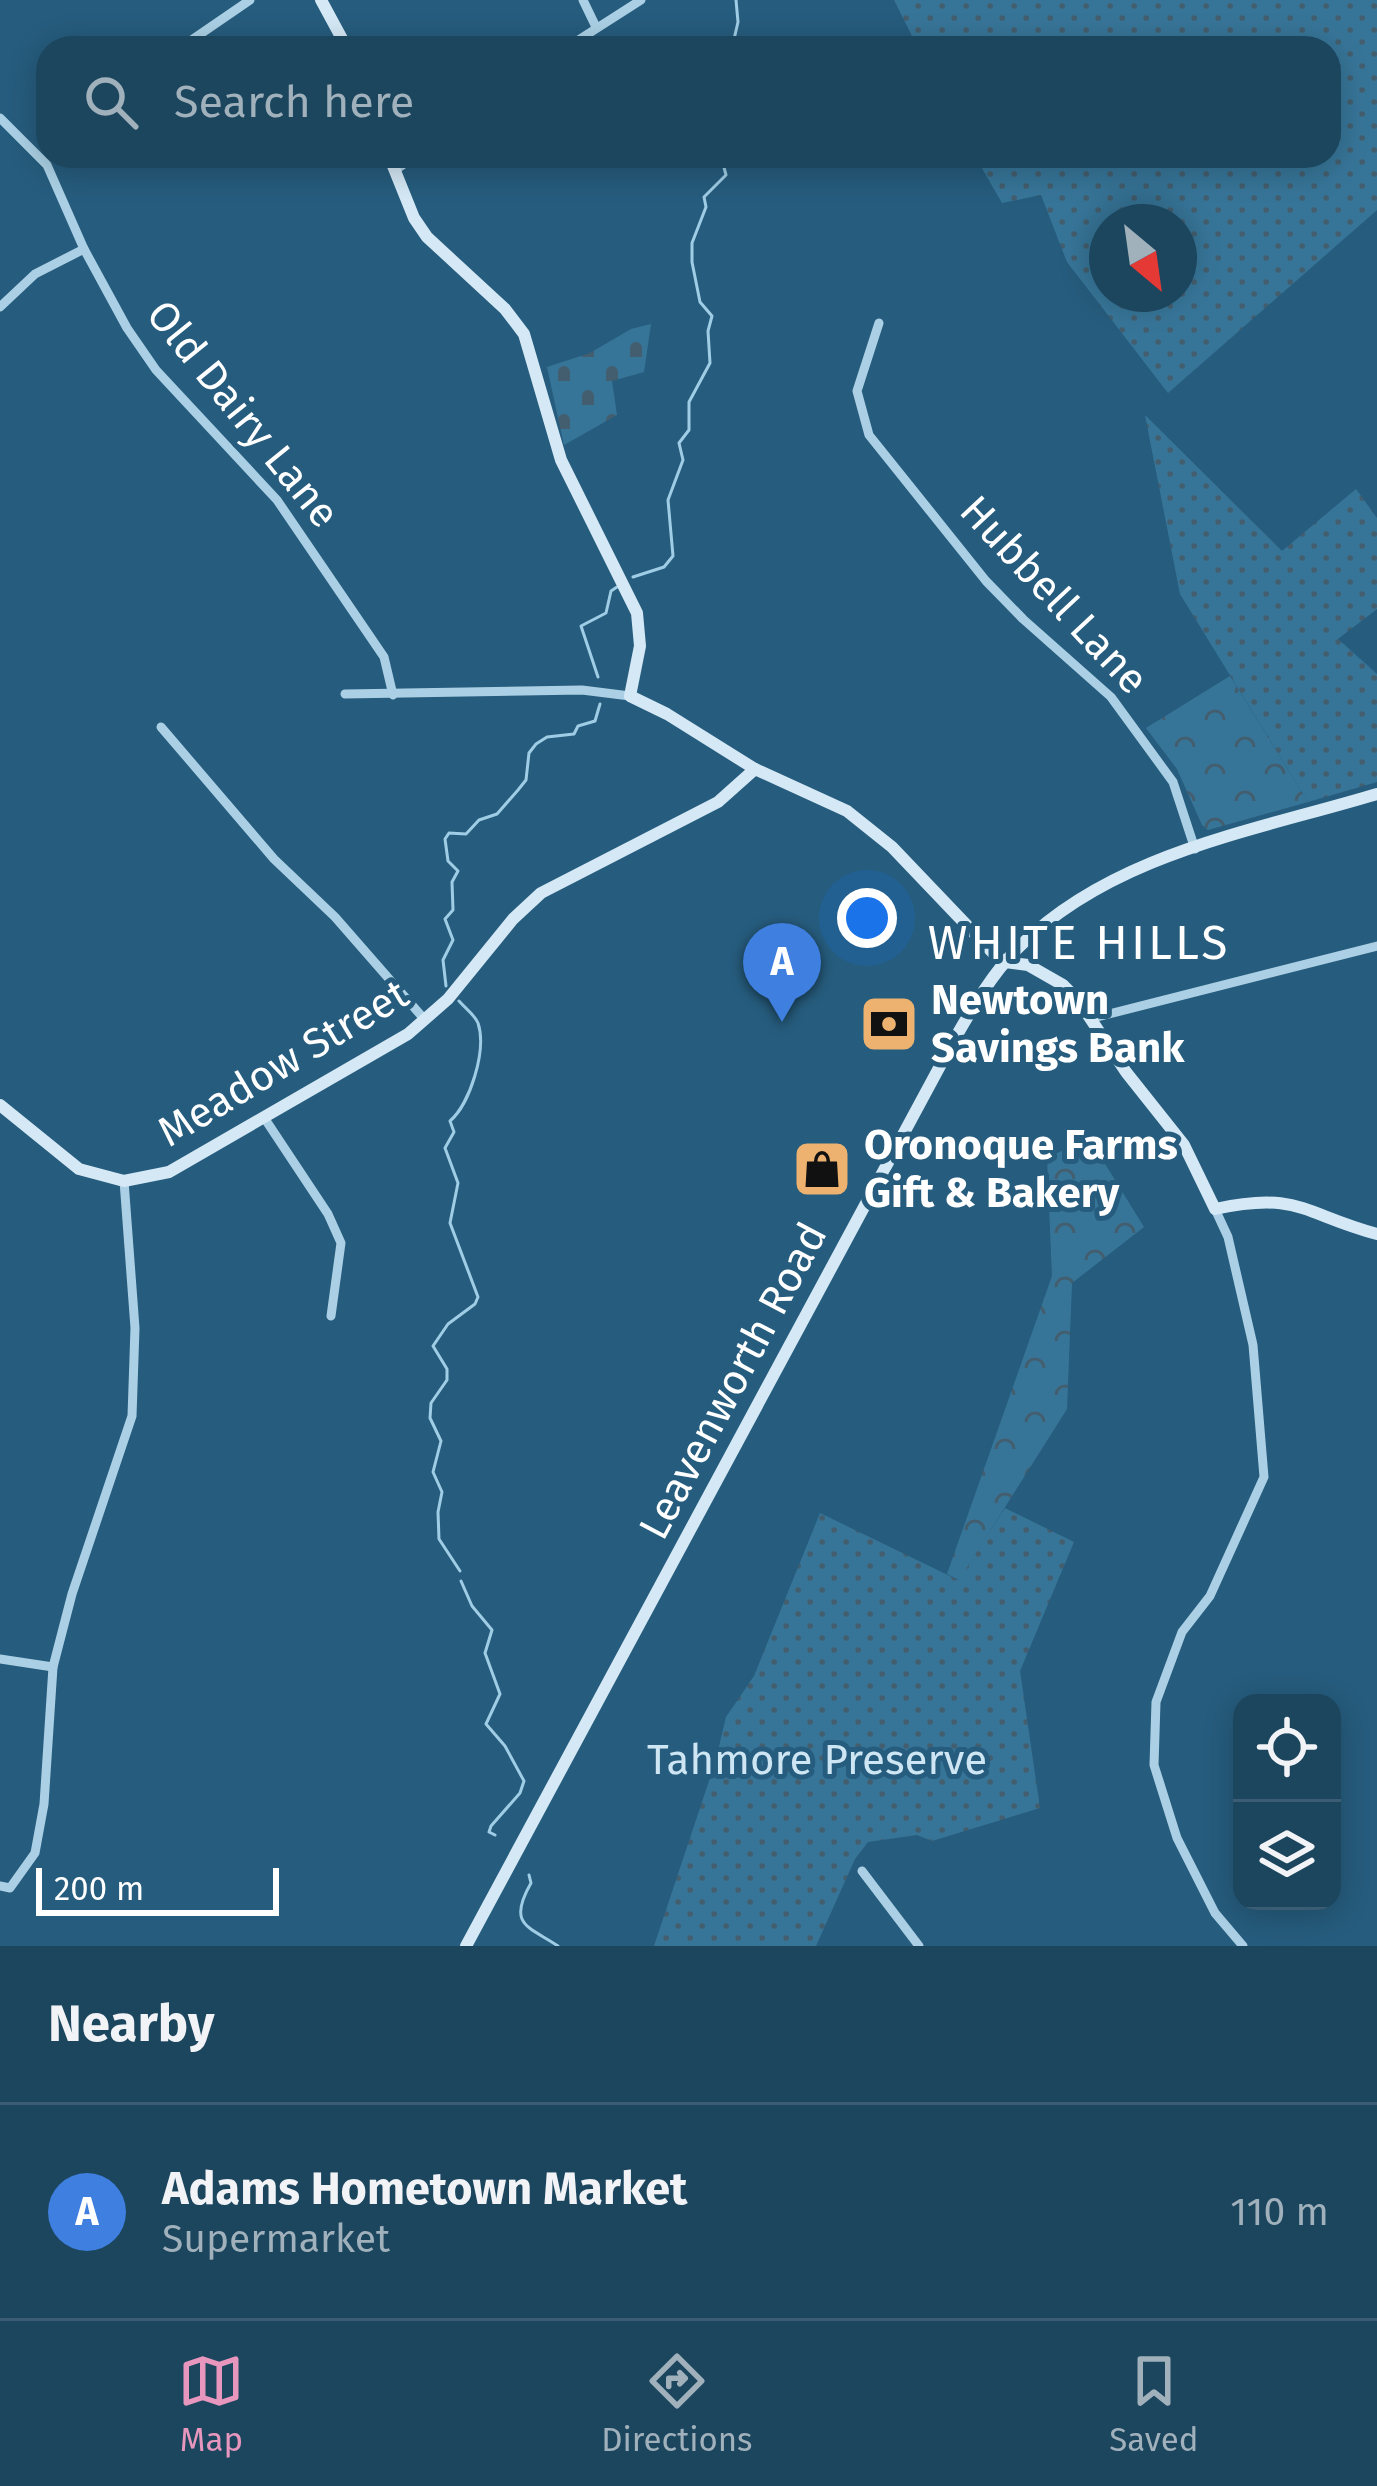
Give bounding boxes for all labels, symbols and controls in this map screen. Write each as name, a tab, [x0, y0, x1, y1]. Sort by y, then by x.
search box	[36, 36, 1341, 168]
icon: search	[78, 69, 144, 135]
text: Search here	[174, 75, 414, 129]
north arrow	[1089, 204, 1197, 312]
street label: Old Dairy Lane	[136, 290, 350, 538]
street label: Hubbell Lane	[950, 486, 1158, 704]
your location	[837, 888, 897, 948]
district label: WHITE HILLS	[928, 914, 1230, 972]
pin: A	[743, 923, 821, 1022]
street label: Meadow Street	[149, 968, 418, 1157]
place label: Newtown Savings Bank	[931, 975, 1185, 1073]
bank icon: Newtown Savings Bank	[858, 993, 920, 1055]
place label: Oronoque Farms Gift & Bakery	[864, 1120, 1178, 1218]
shop icon: Oronoque Farms Gift & Bakery	[791, 1138, 853, 1200]
street label: Leavenworth Road	[628, 1214, 838, 1548]
map controls	[1233, 1694, 1341, 1910]
button: locate	[1233, 1694, 1341, 1802]
park label: Tahmore Preserve	[647, 1735, 987, 1785]
button: layers	[1233, 1802, 1341, 1910]
scale bar	[36, 1862, 279, 1915]
text: 200 m	[54, 1869, 144, 1909]
text: Nearby	[48, 1993, 214, 2055]
text: Adams Hometown Market	[162, 2162, 687, 2216]
text: A	[75, 2189, 99, 2235]
text: 110 m	[1230, 2189, 1329, 2235]
text: Supermarket	[162, 2216, 390, 2262]
tab: Map	[178, 2348, 244, 2460]
tab: Directions	[601, 2348, 753, 2460]
tab: Saved	[1109, 2348, 1199, 2460]

